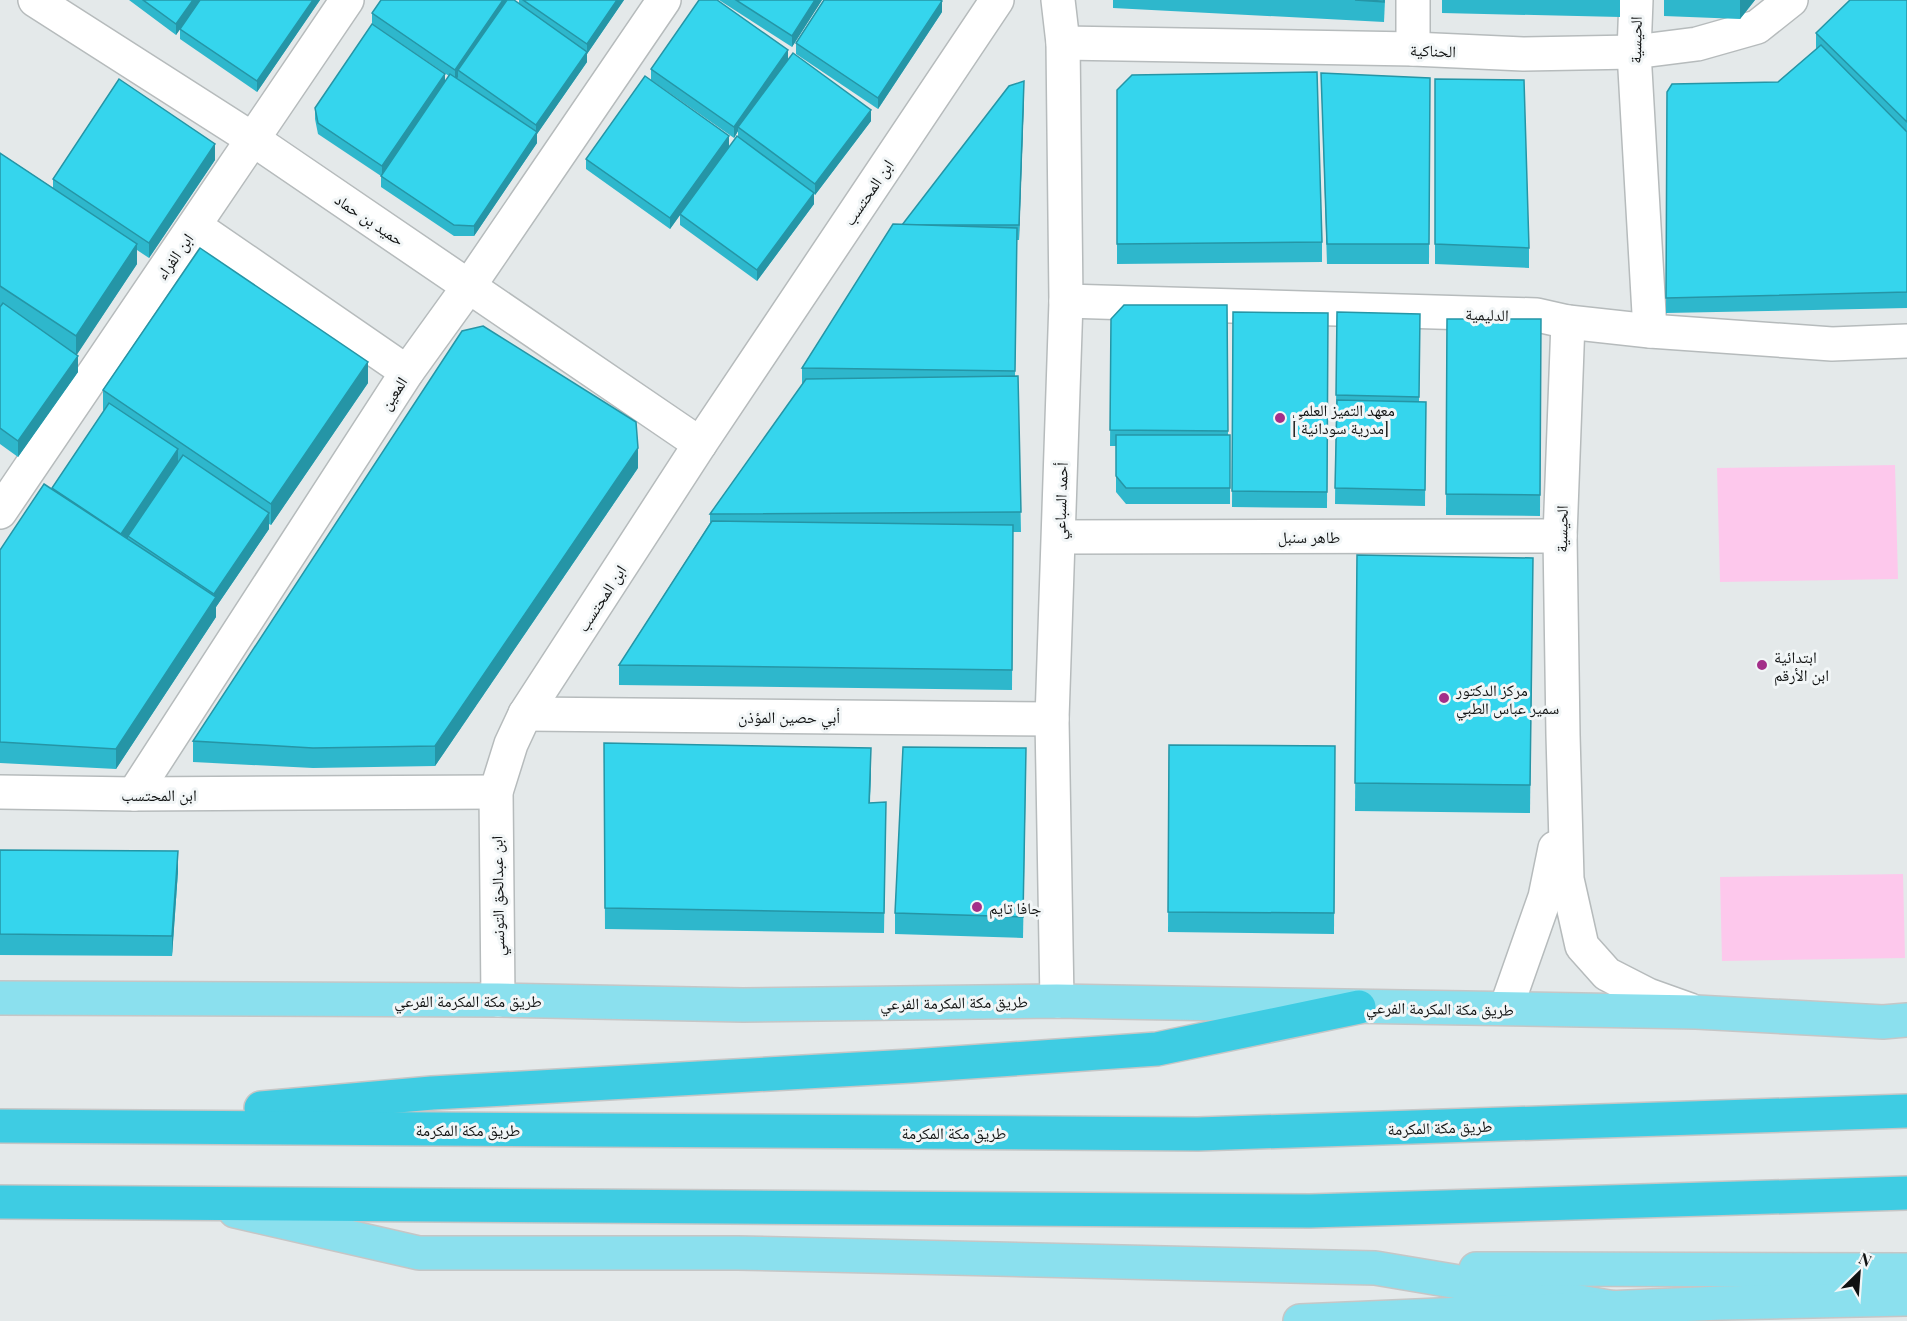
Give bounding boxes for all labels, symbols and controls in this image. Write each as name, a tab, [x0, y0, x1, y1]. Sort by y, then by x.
street label: الحيسية	[1624, 16, 1646, 64]
street label: الحناكية	[1410, 39, 1456, 61]
street label: ابن المحتسب	[838, 155, 899, 230]
street label: حميد بن حماد	[331, 188, 409, 251]
street label: ابن الفراء	[150, 229, 198, 284]
street label: الدليمية	[1465, 303, 1509, 325]
street label: المعين	[375, 372, 412, 414]
place label: معهد التميز العلمي [ مدرية سودانية]	[1292, 399, 1395, 438]
marker: معهد التميز العلمي [ مدرية سودانية]	[1273, 411, 1287, 425]
street label: أحمد السباعي	[1048, 462, 1075, 540]
street label: الحيسية	[1550, 505, 1572, 553]
street label: طاهر سنبل	[1278, 526, 1340, 548]
street label: ابن المحتسب	[572, 561, 631, 636]
place label: ابتدائية ابن الأرقم	[1774, 646, 1829, 686]
marker: ابتدائية ابن الأرقم	[1755, 658, 1769, 672]
place label: مركز الدكتور سمير عباس الطبي	[1455, 679, 1559, 721]
marker: مركز الدكتور سمير عباس الطبي	[1437, 691, 1451, 705]
street label: أبي حصين المؤذن	[738, 706, 840, 730]
street label: ابن المحتسب	[121, 784, 197, 806]
street label: ابن عبدالحق التونسي	[485, 836, 512, 956]
place label: جافا تايم	[989, 897, 1041, 919]
marker: جافا تايم	[970, 900, 984, 914]
street label: طريق مكة المكرمة الفرعي	[394, 990, 542, 1014]
street label: طريق مكة المكرمة الفرعي	[880, 990, 1028, 1017]
street label: طريق مكة المكرمة الفرعي	[1366, 996, 1514, 1023]
street label: طريق مكة المكرمة	[1387, 1115, 1493, 1140]
street label: طريق مكة المكرمة	[416, 1119, 520, 1141]
street label: طريق مكة المكرمة	[902, 1122, 1006, 1144]
north arrow	[1829, 1243, 1889, 1303]
text: N	[1856, 1247, 1876, 1271]

